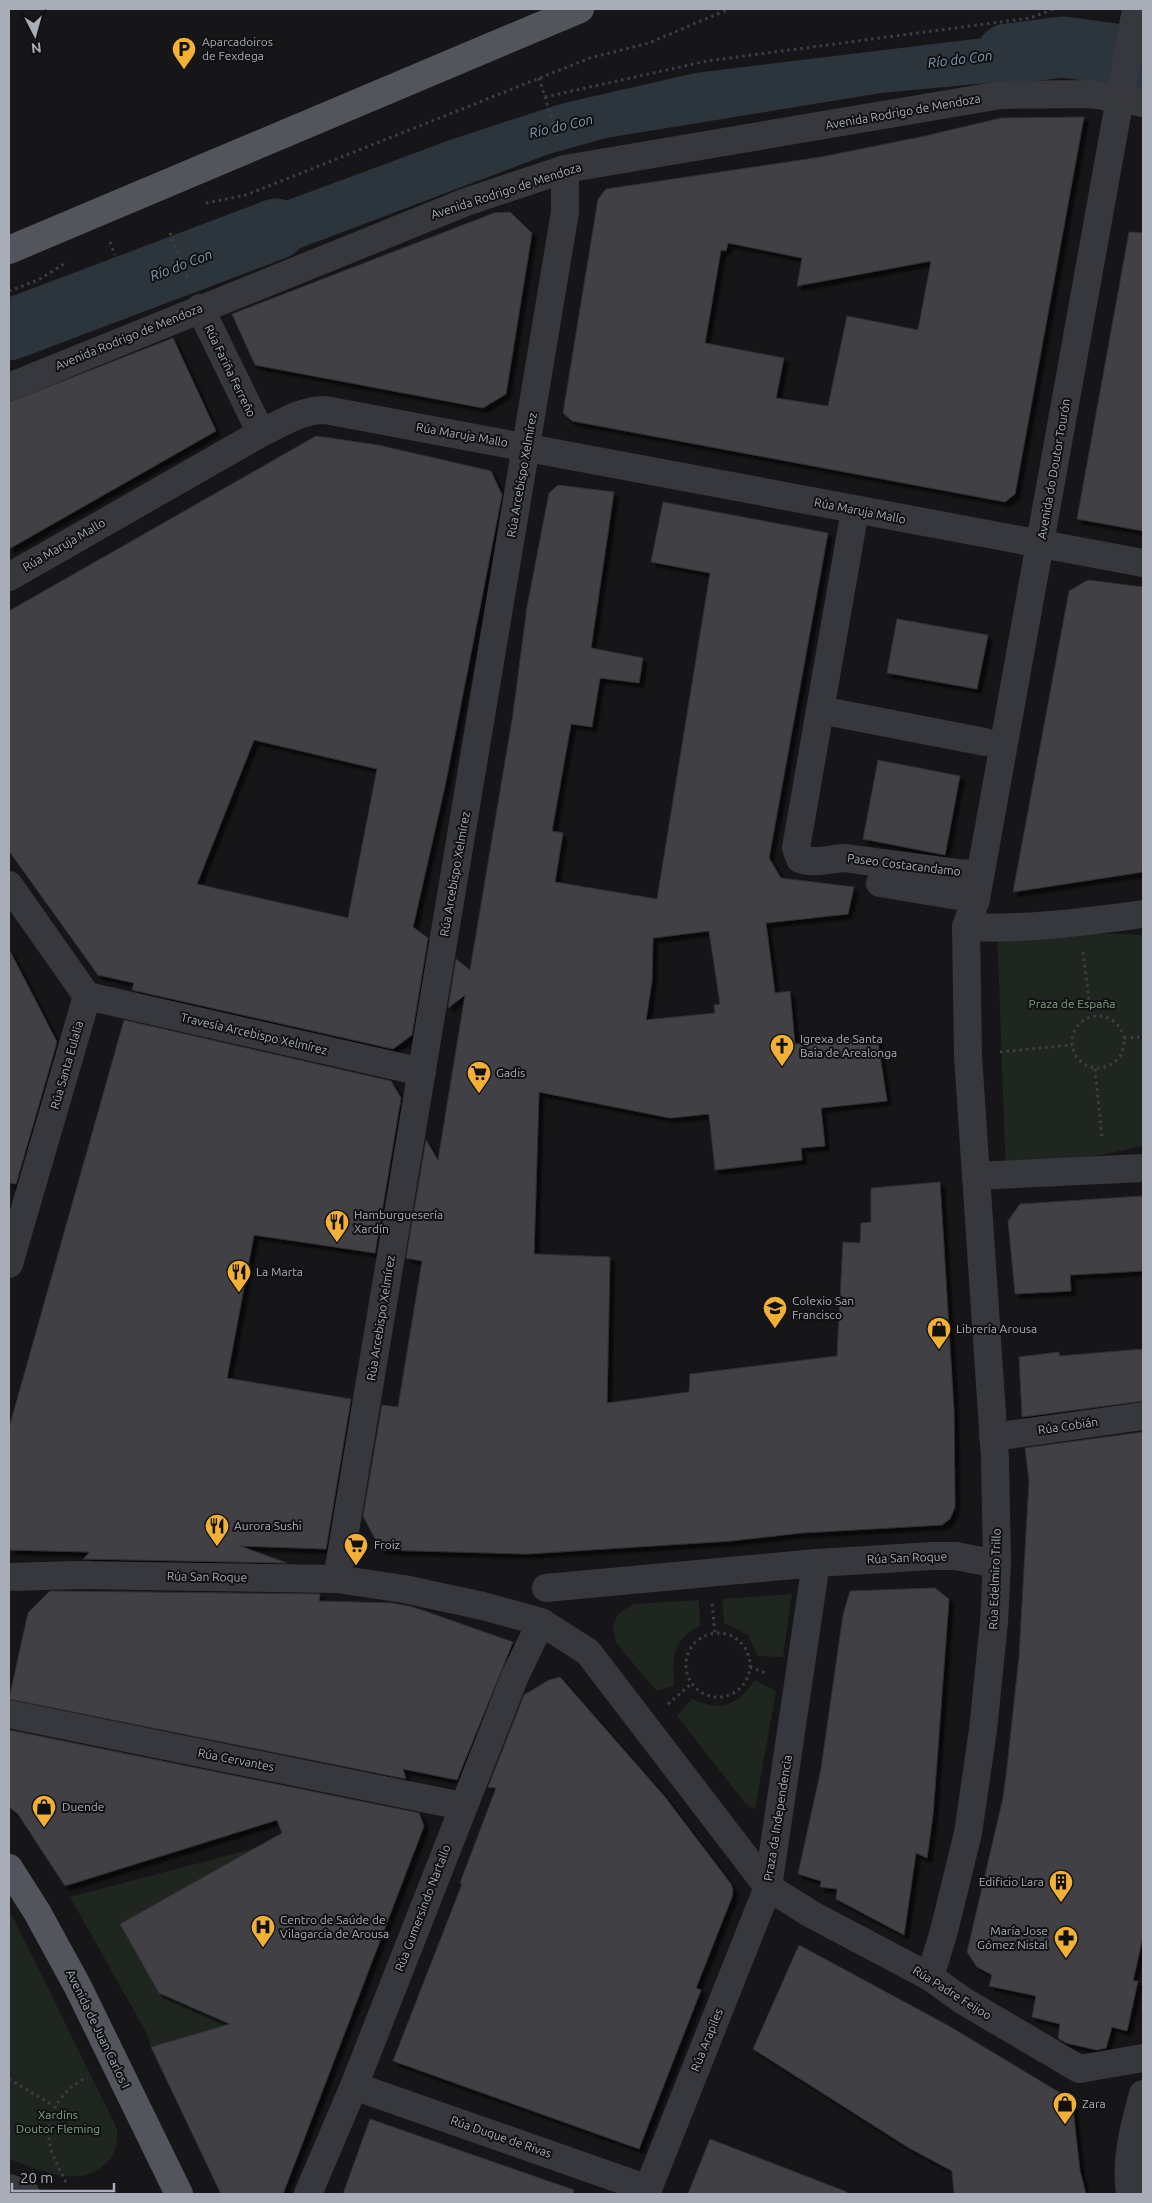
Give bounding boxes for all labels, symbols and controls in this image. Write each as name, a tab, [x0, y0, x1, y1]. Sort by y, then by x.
north arrow	[10, 10, 60, 60]
place label: Aparcadoiros de Fexdega	[202, 35, 273, 62]
parking icon: Aparcadoiros de Fexdega	[171, 36, 197, 70]
text: N	[30, 39, 42, 56]
water label: Río do Con	[927, 47, 993, 71]
street label: Avenida Rodrigo de Mendoza	[824, 91, 982, 132]
water label: Río do Con	[527, 111, 595, 141]
street label: Avenida Rodrigo de Mendoza	[429, 160, 583, 221]
water label: Río do Con	[148, 246, 214, 284]
street label: Avenida Rodrigo de Mendoza	[53, 301, 204, 372]
street label: Rúa Fariña Ferreño	[202, 323, 258, 419]
street label: Avenida do Doutor Tourón	[1035, 398, 1072, 540]
street label: Rúa Arcebispo Xelmírez	[504, 411, 539, 538]
street label: Rúa Maruja Mallo	[415, 420, 509, 449]
street label: Rúa Maruja Mallo	[813, 495, 907, 526]
street label: Rúa Maruja Mallo	[20, 516, 107, 573]
street label: Rúa Arcebispo Xelmírez	[437, 810, 472, 937]
street label: Paseo Costacandamo	[846, 851, 962, 878]
park label: Praza de España	[1029, 997, 1115, 1010]
street label: Travesía Arcebispo Xelmírez	[180, 1010, 329, 1057]
street label: Rúa Santa Eulalia	[48, 1019, 85, 1111]
place label: Igrexa de Santa Baia de Arealonga	[800, 1032, 897, 1059]
church icon: Igrexa de Santa Baia de Arealonga	[769, 1033, 795, 1067]
supermarket icon: Gadis	[466, 1060, 492, 1094]
place label: Gadis	[496, 1066, 525, 1079]
place label: Hamburguesería Xardín	[354, 1208, 443, 1235]
restaurant icon: Hamburguesería Xardín	[324, 1209, 350, 1243]
street label: Rúa Arcebispo Xelmírez	[364, 1254, 397, 1382]
restaurant icon: La Marta	[226, 1259, 252, 1293]
place label: La Marta	[256, 1265, 303, 1278]
place label: Colexio San Francisco	[792, 1294, 854, 1321]
school or university icon: Colexio San Francisco	[762, 1295, 788, 1329]
shop icon: Librería Arousa	[926, 1316, 952, 1350]
place label: Librería Arousa	[956, 1322, 1037, 1335]
street label: Rúa Cobián	[1037, 1415, 1099, 1436]
restaurant icon: Aurora Sushi	[204, 1513, 230, 1547]
place label: Aurora Sushi	[234, 1519, 302, 1532]
street label: Rúa Edelmiro Trillo	[986, 1528, 1003, 1630]
supermarket icon: Froiz	[343, 1532, 369, 1566]
place label: Froiz	[374, 1538, 401, 1551]
street label: Rúa San Roque	[867, 1550, 947, 1565]
street label: Rúa San Roque	[167, 1569, 247, 1584]
street label: Rúa Cervantes	[197, 1746, 275, 1773]
street label: Praza da Independencia	[761, 1754, 794, 1882]
shop icon: Duende	[31, 1794, 57, 1828]
place label: Duende	[62, 1800, 104, 1813]
street label: Rúa Gumersindo Nartallo	[392, 1843, 453, 1973]
building icon: Edificio Lara	[1048, 1869, 1074, 1903]
place label: Edificio Lara	[979, 1875, 1044, 1888]
place label: Centro de Saúde de Vilagarcía de Arousa	[280, 1913, 389, 1940]
hospital icon: Centro de Saúde de Vilagarcía de Arousa	[250, 1914, 276, 1948]
place label: María Jose Gómez Nistal	[977, 1924, 1048, 1951]
pharmacy icon: María Jose Gómez Nistal	[1053, 1925, 1079, 1959]
street label: Rúa Padre Feijoo	[911, 1963, 994, 2022]
street label: Avenida de Juan Carlos I	[64, 1968, 133, 2090]
street label: Rúa Arapiles	[688, 2006, 725, 2073]
shop icon: Zara	[1052, 2091, 1078, 2125]
place label: Zara	[1082, 2097, 1106, 2110]
park label: Xardíns Doutor Fleming	[16, 2108, 100, 2135]
street label: Rúa Duque de Rivas	[449, 2113, 553, 2160]
scale bar	[12, 2160, 115, 2192]
text: 20 m	[20, 2169, 53, 2186]

